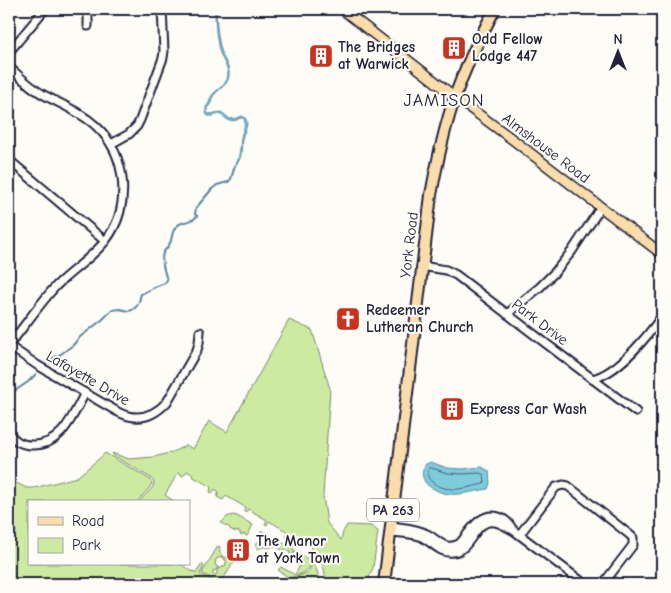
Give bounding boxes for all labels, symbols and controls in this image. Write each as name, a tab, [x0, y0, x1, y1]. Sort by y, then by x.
north arrow	[594, 28, 644, 78]
place label: Odd Fellow Lodge 447	[472, 30, 543, 65]
text: N	[613, 31, 623, 48]
building icon: Odd Fellow Lodge 447	[441, 35, 467, 61]
place label: The Bridges at Warwick	[338, 38, 415, 73]
building icon: The Bridges at Warwick	[308, 43, 334, 69]
district label: JAMISON	[403, 90, 485, 111]
street label: Almshouse Road	[498, 109, 594, 187]
street label: York Road	[396, 211, 422, 279]
street label: Park Drive	[508, 295, 572, 349]
place label: Redeemer Lutheran Church	[366, 301, 474, 336]
church icon: Redeemer Lutheran Church	[335, 306, 361, 332]
street label: Lafayette Drive	[43, 347, 133, 409]
building icon: Express Car Wash	[439, 396, 465, 422]
place label: Express Car Wash	[470, 400, 587, 418]
road number: PA 263	[367, 498, 419, 522]
legend	[28, 500, 190, 566]
text: Road	[72, 512, 104, 530]
place label: The Manor at York Town	[256, 532, 340, 567]
text: Park	[72, 536, 101, 554]
building icon: The Manor at York Town	[225, 537, 251, 563]

